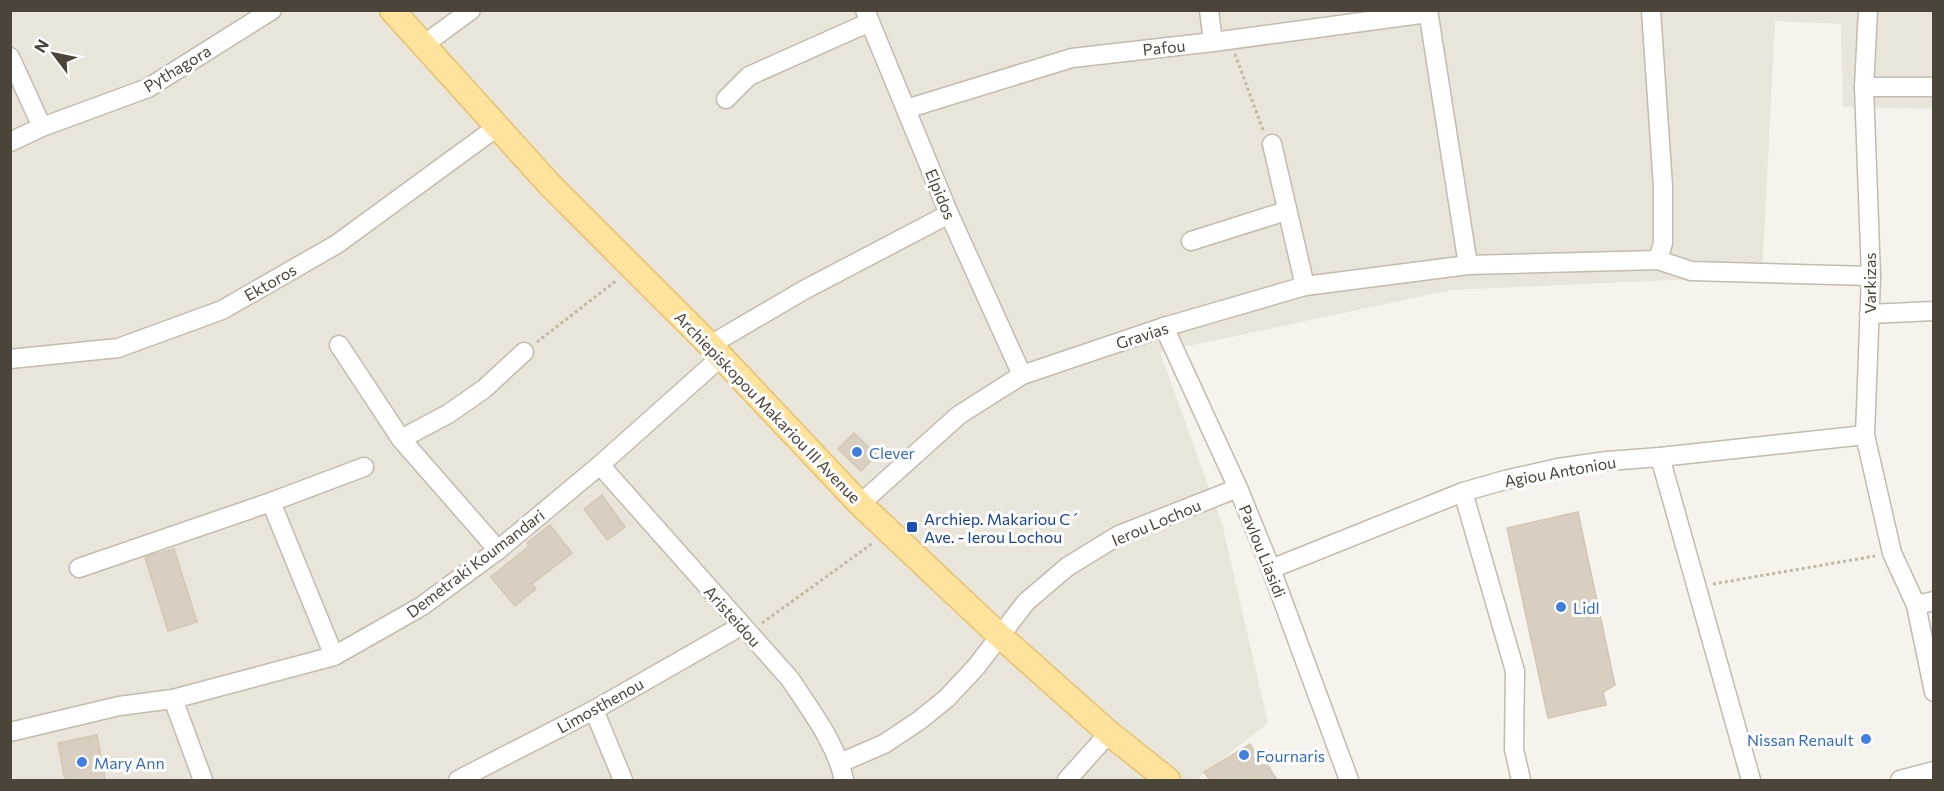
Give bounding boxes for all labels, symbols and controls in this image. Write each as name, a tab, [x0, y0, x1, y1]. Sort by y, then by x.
north arrow	[24, 24, 84, 84]
street label: Pafou	[1142, 35, 1186, 59]
text: N	[30, 36, 52, 56]
street label: Pythagora	[140, 41, 214, 95]
street label: Elpidos	[922, 166, 960, 222]
street label: Varkizas	[1860, 252, 1879, 314]
street label: Ektoros	[241, 260, 299, 304]
street label: Archiepiskopou Makariou III Avenue	[671, 307, 865, 507]
street label: Gravias	[1113, 318, 1171, 352]
place label: Clever	[869, 443, 916, 462]
marker: Clever	[850, 445, 864, 459]
street label: Agiou Antoniou	[1503, 452, 1617, 490]
street label: Ierou Lochou	[1109, 495, 1203, 549]
street label: Pavlou Liasidi	[1236, 502, 1290, 600]
street label: Demetraki Koumandari	[402, 505, 548, 621]
place label: Archiep. Makariou C´ Ave. - Ierou Lochou	[924, 509, 1080, 546]
marker: Archiep. Makariou C´ Ave. - Ierou Lochou	[905, 520, 919, 534]
street label: Aristeidou	[701, 582, 765, 650]
place label: Lidl	[1573, 598, 1600, 617]
marker: Lidl	[1554, 600, 1568, 614]
street label: Limosthenou	[554, 673, 646, 737]
place label: Nissan Renault	[1747, 730, 1854, 749]
marker: Nissan Renault	[1859, 732, 1873, 746]
place label: Fournaris	[1256, 746, 1325, 765]
marker: Fournaris	[1237, 748, 1251, 762]
place label: Mary Ann	[94, 753, 165, 772]
marker: Mary Ann	[75, 755, 89, 769]

